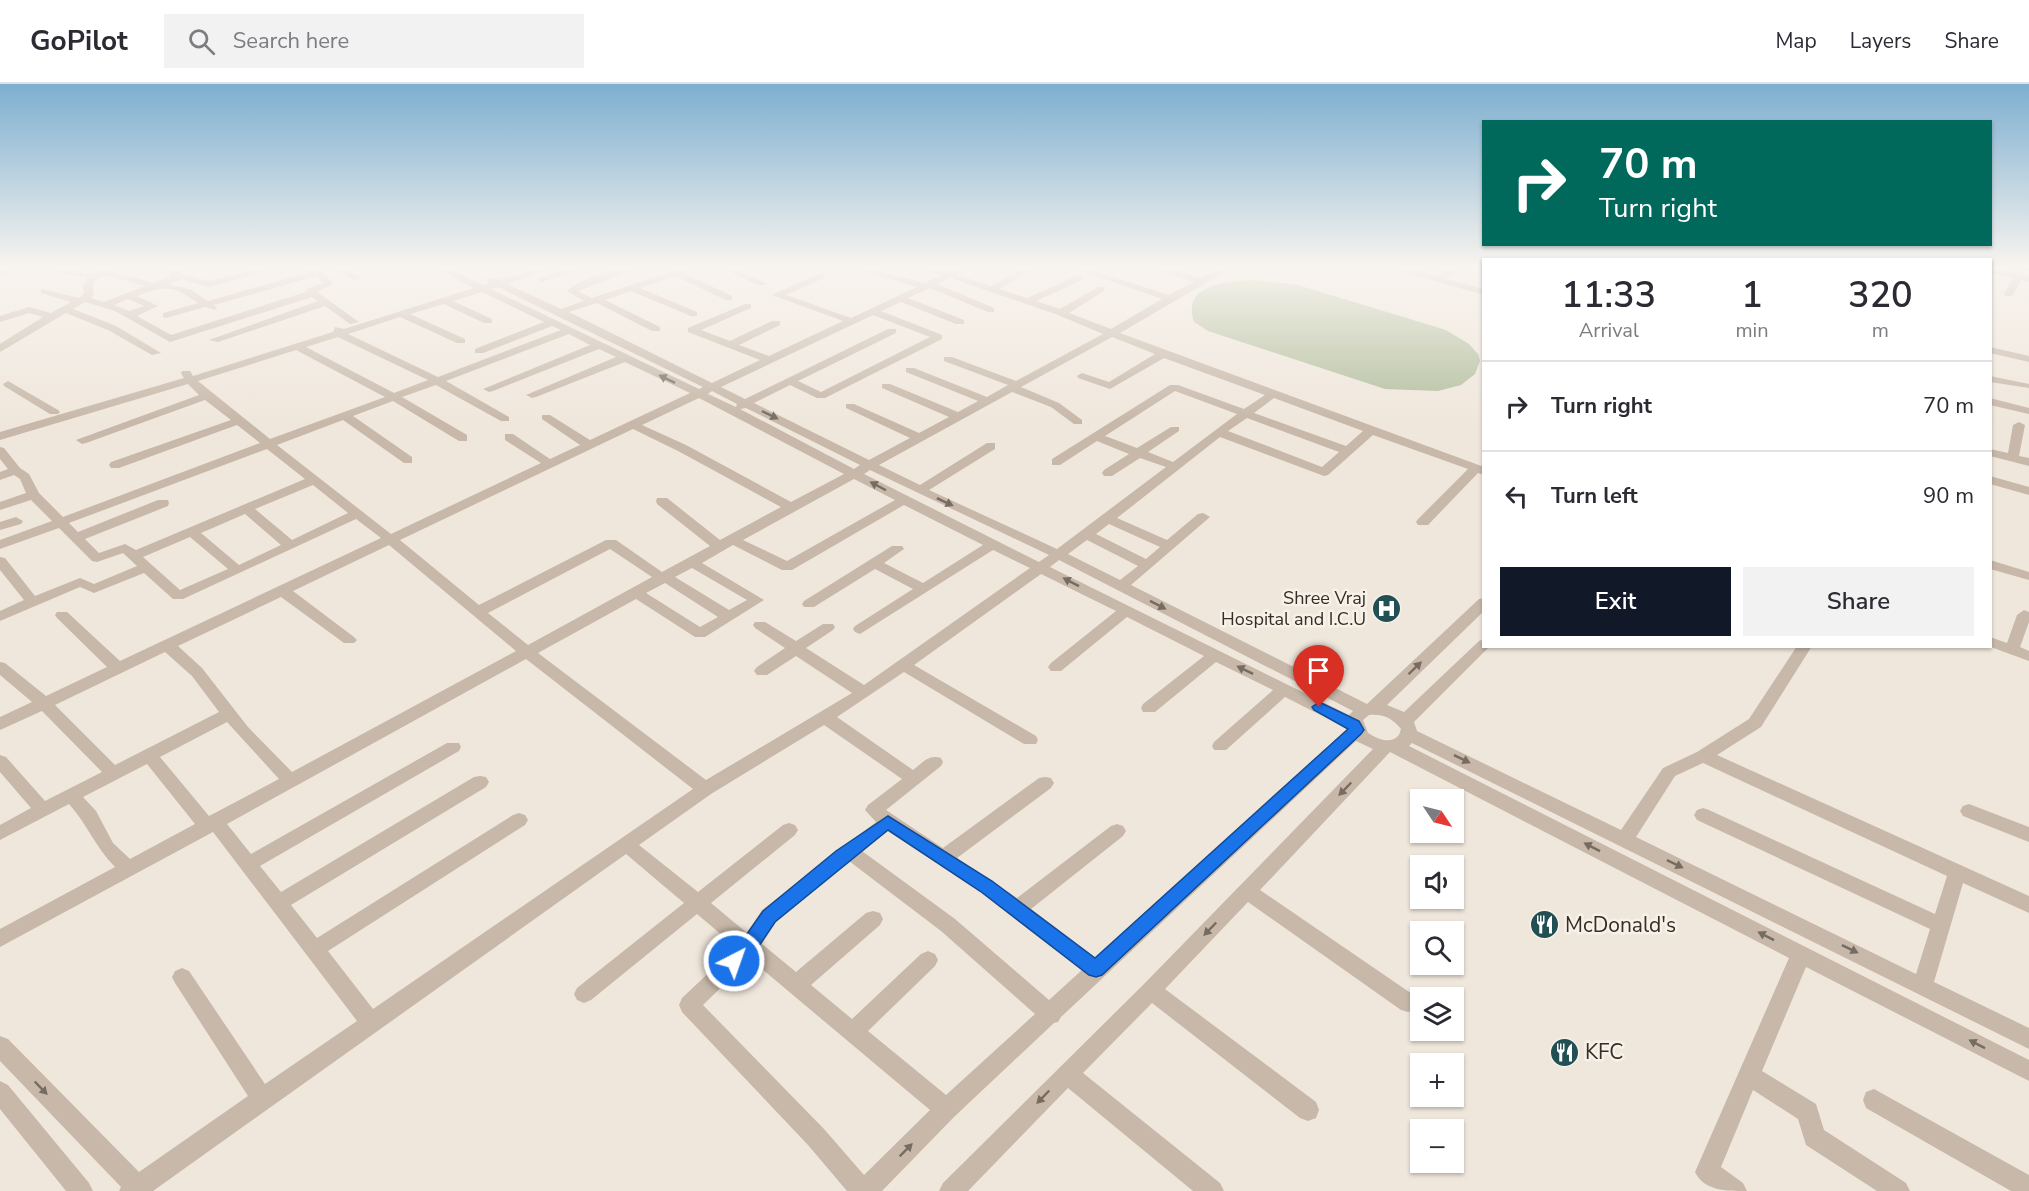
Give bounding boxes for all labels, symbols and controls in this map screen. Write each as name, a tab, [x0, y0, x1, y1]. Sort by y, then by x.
search box	[164, 14, 584, 68]
text: GoPilot	[30, 22, 128, 60]
icon: search	[185, 25, 218, 58]
text: Search here	[233, 26, 349, 56]
text: Map	[1775, 27, 1817, 55]
text: Layers	[1850, 27, 1911, 55]
text: Share	[1944, 27, 1999, 55]
text: 70 m	[1599, 136, 1698, 193]
icon: right	[1500, 144, 1578, 222]
text: Turn right	[1599, 190, 1717, 227]
text: 11:33	[1561, 271, 1656, 320]
text: 1	[1741, 271, 1763, 320]
text: 320	[1848, 271, 1913, 320]
text: Arrival	[1579, 317, 1639, 344]
text: min	[1736, 317, 1769, 344]
text: m	[1872, 317, 1889, 344]
one-way arrow	[658, 374, 675, 383]
icon: right	[1500, 390, 1533, 423]
text: Turn right	[1551, 391, 1652, 421]
text: 70 m	[1923, 391, 1974, 421]
one-way arrow	[762, 411, 779, 420]
icon: left	[1500, 480, 1533, 513]
one-way arrow	[869, 481, 886, 491]
text: Turn left	[1551, 481, 1638, 511]
text: 90 m	[1923, 481, 1974, 511]
one-way arrow	[937, 497, 954, 506]
button: Exit	[1500, 567, 1731, 636]
button: Share	[1743, 567, 1974, 636]
one-way arrow	[1063, 577, 1080, 587]
place label: Shree Vraj Hospital and I.C.U	[1221, 586, 1366, 631]
hospital icon: Shree Vraj Hospital and I.C.U	[1371, 592, 1403, 624]
one-way arrow	[1150, 600, 1167, 610]
pin	[1293, 645, 1344, 707]
icon: arrive	[1302, 654, 1335, 687]
one-way arrow	[1408, 661, 1423, 675]
one-way arrow	[1237, 665, 1254, 675]
one-way arrow	[1453, 755, 1470, 764]
one-way arrow	[1339, 781, 1353, 795]
north arrow	[1410, 789, 1464, 843]
map controls	[1410, 789, 1464, 1173]
one-way arrow	[1584, 842, 1601, 852]
button: sound	[1410, 855, 1464, 909]
one-way arrow	[1666, 859, 1683, 868]
restaurant icon: McDonald's	[1528, 909, 1560, 941]
place label: McDonald's	[1565, 911, 1676, 939]
button: search	[1410, 921, 1464, 975]
one-way arrow	[1204, 922, 1218, 936]
position arrow	[702, 929, 766, 993]
one-way arrow	[1757, 931, 1775, 941]
one-way arrow	[1841, 944, 1858, 954]
button: layers	[1410, 987, 1464, 1041]
restaurant icon: KFC	[1548, 1036, 1580, 1068]
place label: KFC	[1585, 1038, 1623, 1066]
one-way arrow	[1968, 1039, 1985, 1049]
button: +	[1410, 1053, 1464, 1107]
one-way arrow	[33, 1080, 47, 1094]
one-way arrow	[1036, 1090, 1050, 1104]
button: −	[1410, 1119, 1464, 1173]
one-way arrow	[899, 1142, 913, 1157]

